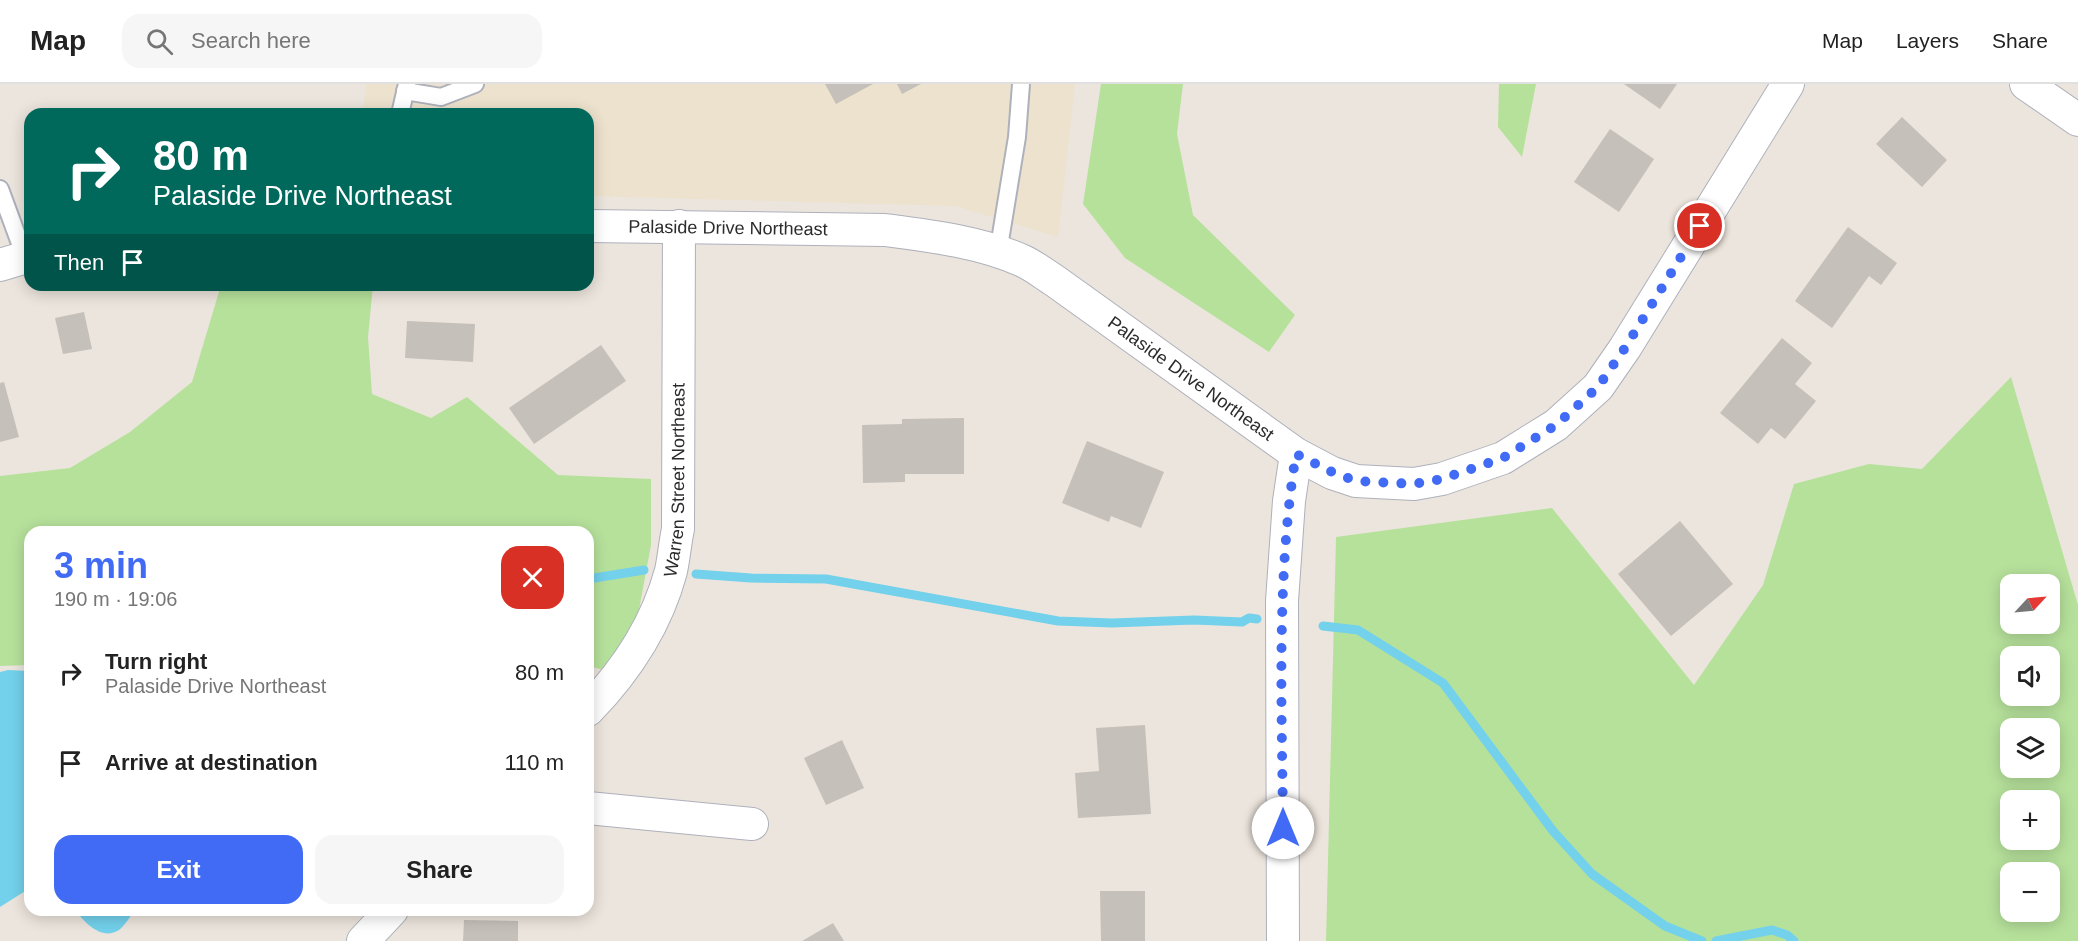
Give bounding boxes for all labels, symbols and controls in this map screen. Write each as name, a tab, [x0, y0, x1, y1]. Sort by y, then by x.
search box	[122, 14, 542, 68]
text: Map	[30, 25, 86, 56]
icon: search	[143, 25, 176, 58]
text: Search here	[191, 28, 311, 53]
text: Map	[1822, 29, 1863, 52]
text: Layers	[1896, 29, 1959, 52]
text: Share	[1992, 29, 2048, 52]
icon: right	[54, 132, 132, 210]
text: 80 m	[153, 132, 249, 179]
text: Palaside Drive Northeast	[153, 181, 452, 211]
pin	[1674, 200, 1725, 251]
icon: arrive	[1683, 209, 1716, 242]
street label: Palaside Drive Northeast	[628, 217, 828, 239]
icon: arrive	[116, 246, 149, 279]
text: Then	[54, 250, 104, 275]
street label: Palaside Drive Northeast	[1104, 312, 1278, 445]
street label: Warren Street Northeast	[660, 383, 688, 579]
text: 3 min	[54, 545, 148, 586]
button: close	[501, 546, 564, 609]
north arrow	[2000, 574, 2060, 634]
map controls	[2000, 574, 2060, 922]
text: 190 m · 19:06	[54, 588, 177, 610]
button: sound	[2000, 646, 2060, 706]
text: Turn right	[105, 649, 207, 674]
icon: right	[54, 657, 87, 690]
text: 80 m	[515, 660, 564, 685]
text: Palaside Drive Northeast	[105, 675, 326, 697]
button: layers	[2000, 718, 2060, 778]
icon: arrive	[54, 747, 87, 780]
text: Arrive at destination	[105, 750, 318, 775]
text: 110 m	[504, 750, 564, 775]
button: +	[2000, 790, 2060, 850]
position arrow	[1251, 796, 1315, 860]
button: Exit	[54, 835, 303, 904]
button: Share	[315, 835, 564, 904]
button: −	[2000, 862, 2060, 922]

